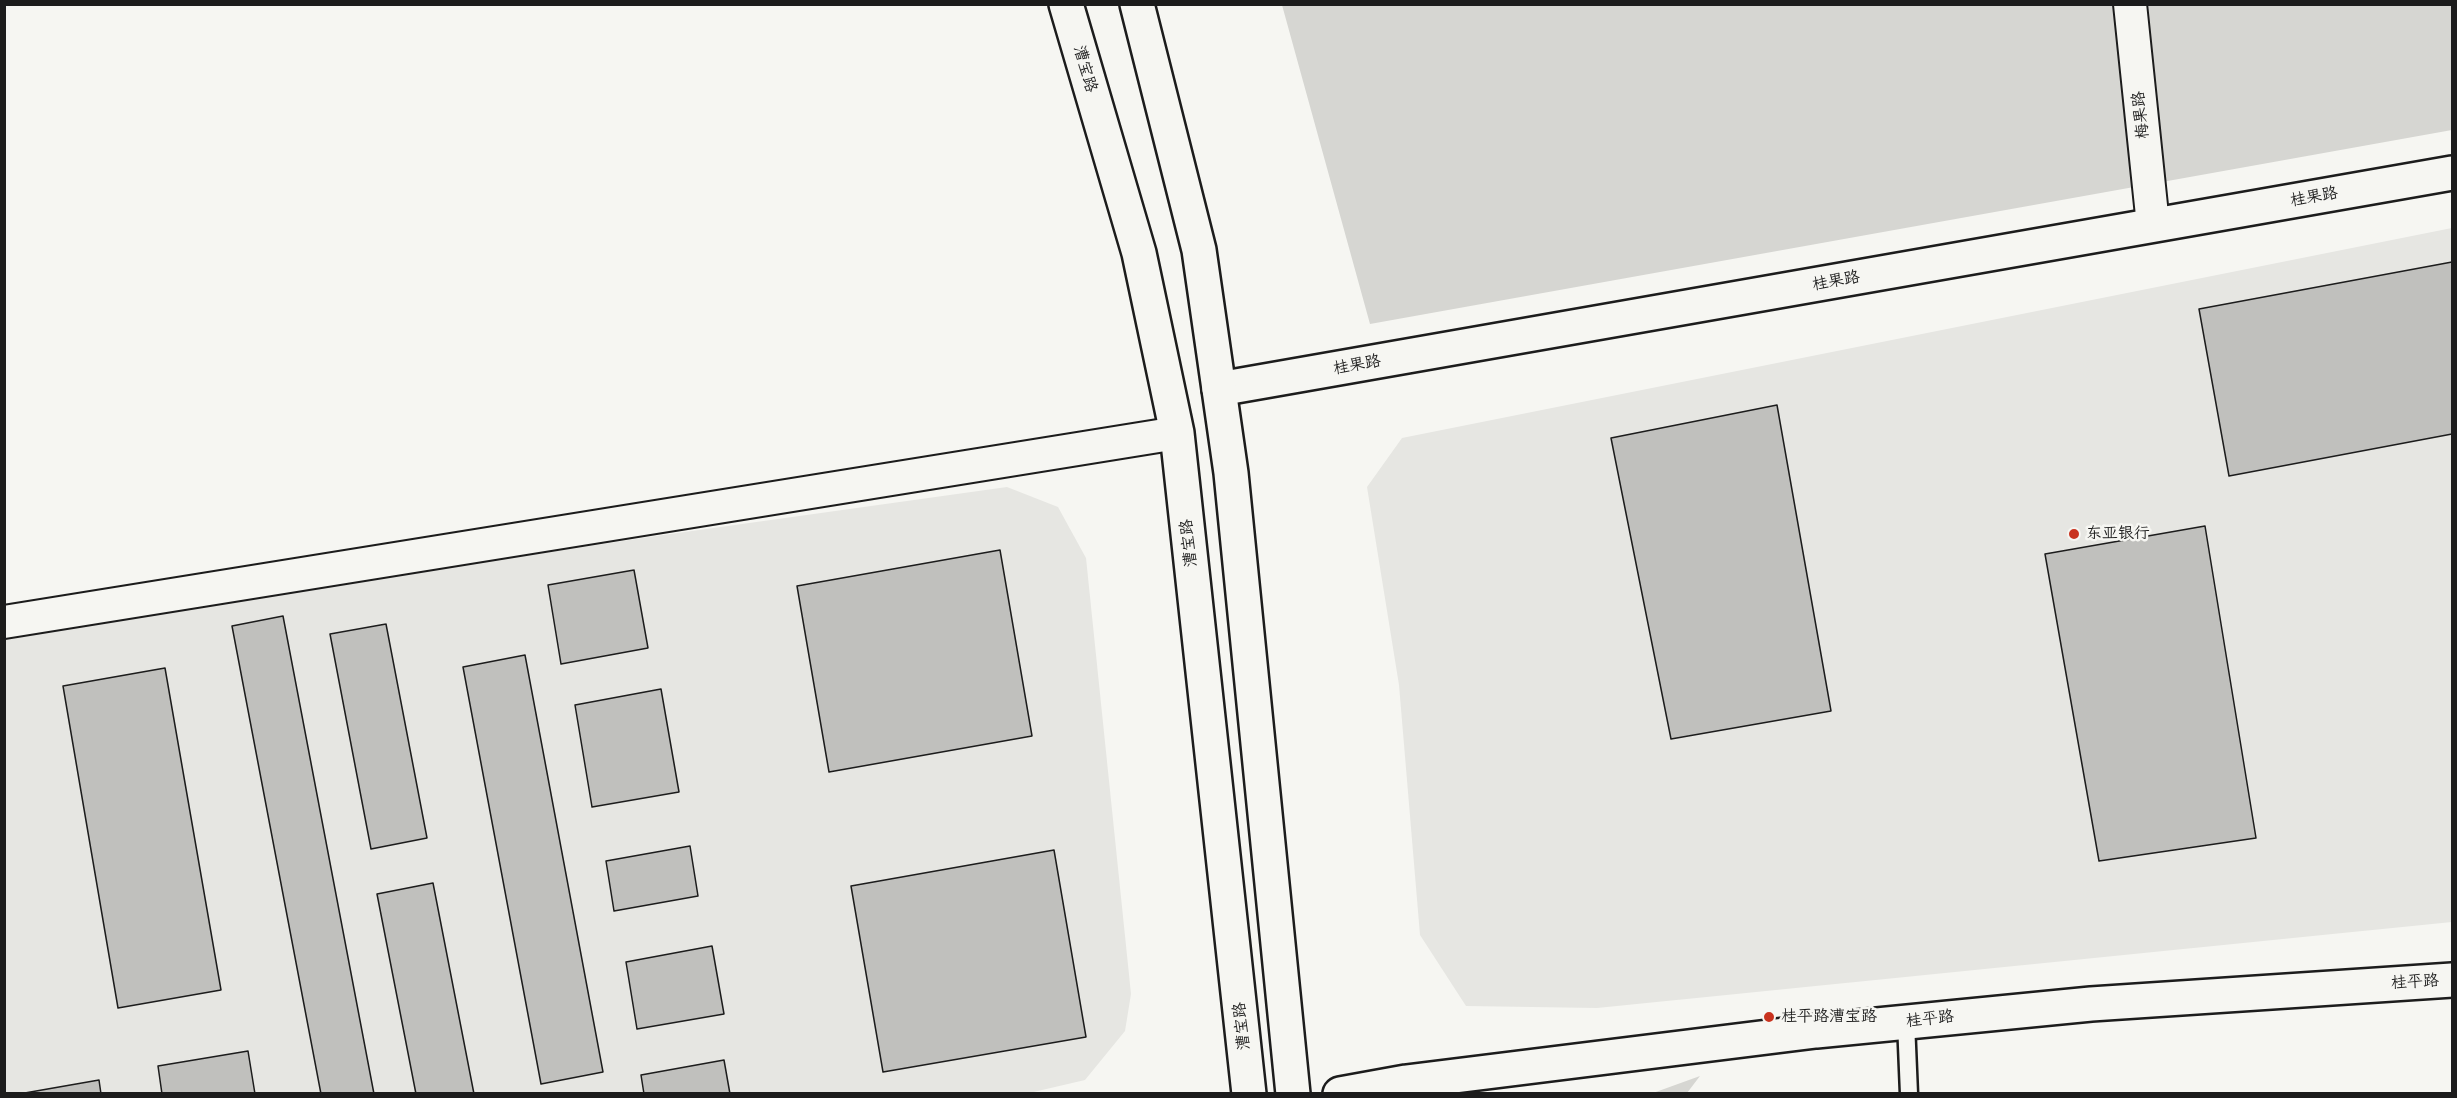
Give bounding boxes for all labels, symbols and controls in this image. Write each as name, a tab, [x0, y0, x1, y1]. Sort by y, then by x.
street label: 漕宝路	[1069, 43, 1101, 95]
street label: 梅果路	[2129, 90, 2153, 140]
street label: 桂果路	[2289, 183, 2339, 211]
street label: 桂果路	[1811, 267, 1861, 295]
street label: 桂果路	[1332, 351, 1382, 379]
street label: 漕宝路	[1177, 518, 1201, 568]
place label: 东亚银行	[2086, 524, 2150, 544]
marker: 东亚银行	[2067, 527, 2081, 541]
street label: 桂平路	[2391, 971, 2439, 993]
street label: 漕宝路	[1230, 1001, 1254, 1051]
place label: 桂平路漕宝路	[1781, 1007, 1877, 1027]
street label: 桂平路	[1905, 1007, 1955, 1031]
marker: 桂平路漕宝路	[1762, 1010, 1776, 1024]

